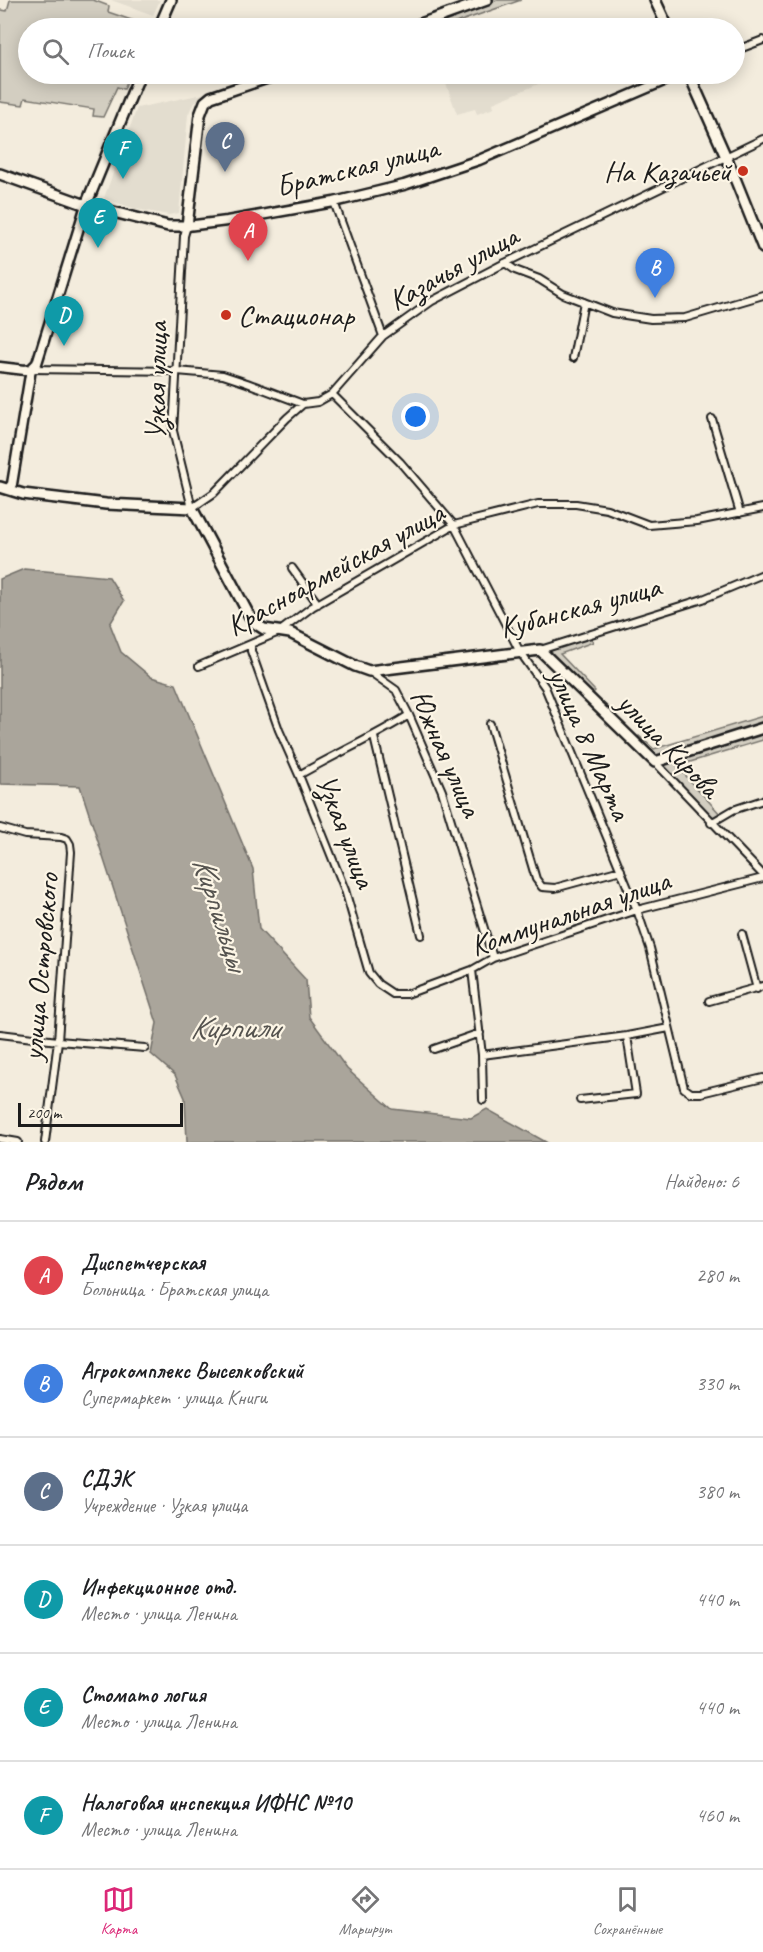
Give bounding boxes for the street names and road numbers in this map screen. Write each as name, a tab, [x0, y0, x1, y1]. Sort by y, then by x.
street label: Братская улица	[272, 128, 445, 206]
street label: Казачья улица	[381, 216, 527, 319]
street label: Узкая улица	[136, 320, 176, 440]
street label: Красноармейская улица	[219, 492, 452, 645]
street label: Кубанская улица	[495, 567, 667, 647]
street label: улица 8 Марта	[539, 660, 641, 828]
street label: улица Кирова	[608, 683, 731, 808]
street label: Южная улица	[401, 684, 492, 824]
street label: Узкая улица	[307, 769, 386, 895]
street label: Коммунальная улица	[465, 860, 677, 965]
street label: улица Островского	[13, 870, 67, 1064]

